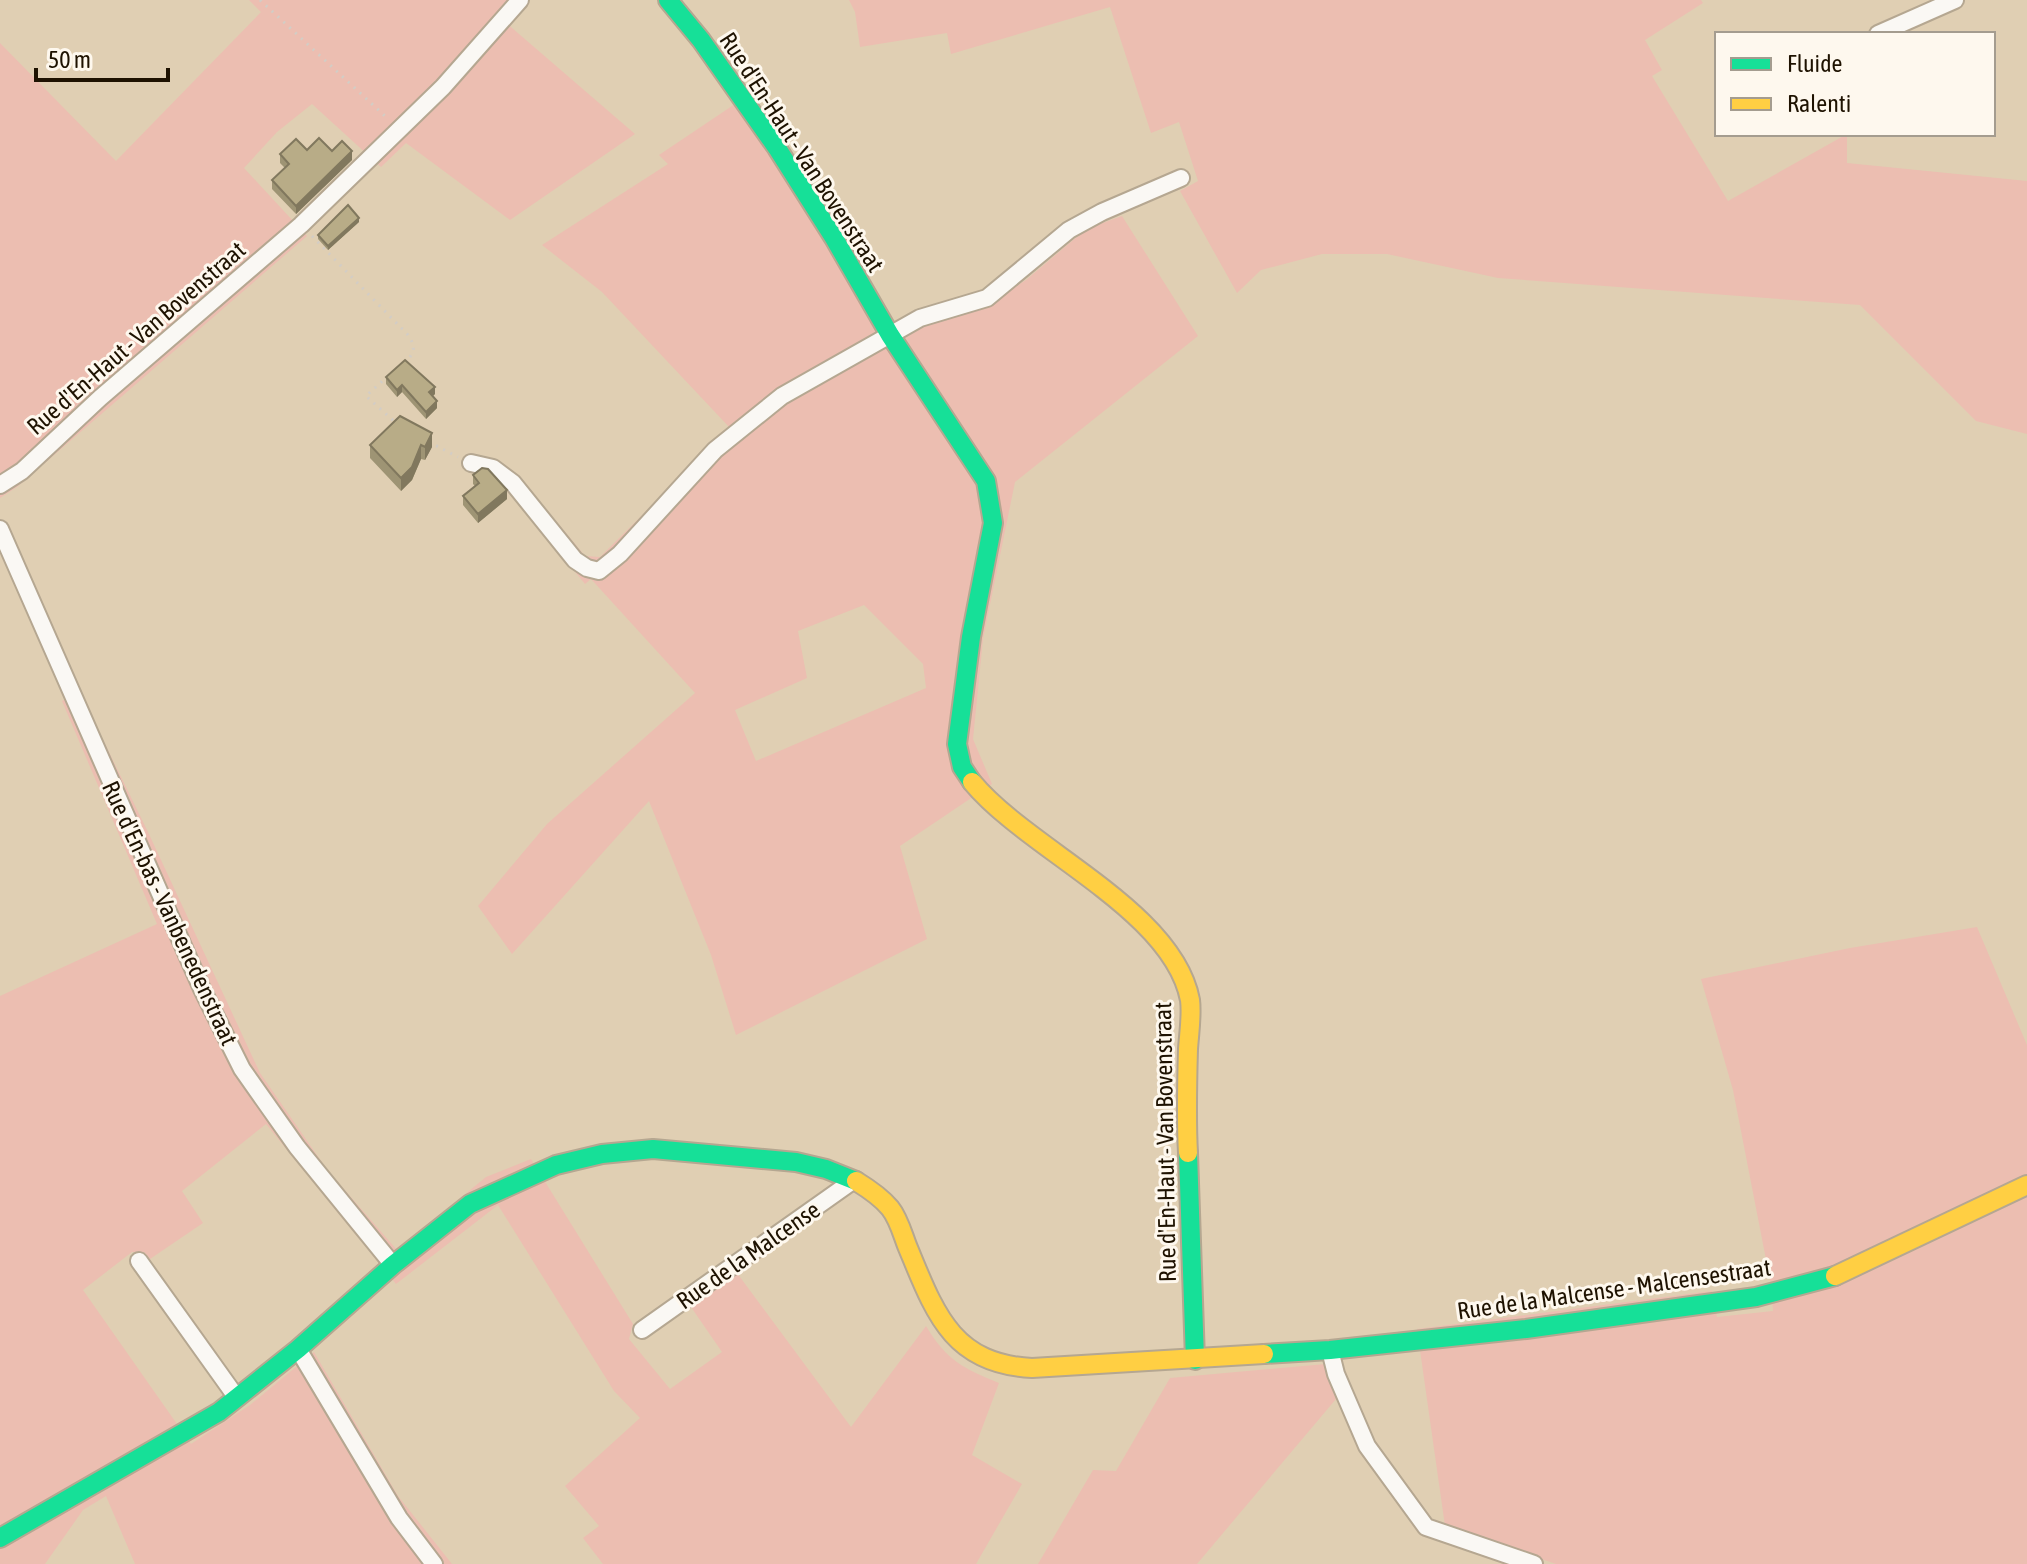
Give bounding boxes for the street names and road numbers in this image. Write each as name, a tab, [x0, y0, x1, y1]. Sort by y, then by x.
street label: Rue d'En-Haut - Van Bovenstraat	[714, 27, 890, 277]
street label: Rue d'En-Haut - Van Bovenstraat	[21, 236, 251, 440]
street label: Rue d'En-bas - Vanbenedenstraat	[97, 777, 243, 1049]
street label: Rue d'En-Haut - Van Bovenstraat	[1149, 1002, 1181, 1282]
street label: Rue de la Malcense	[671, 1196, 825, 1314]
street label: Rue de la Malcense - Malcensestraat	[1456, 1254, 1773, 1324]

